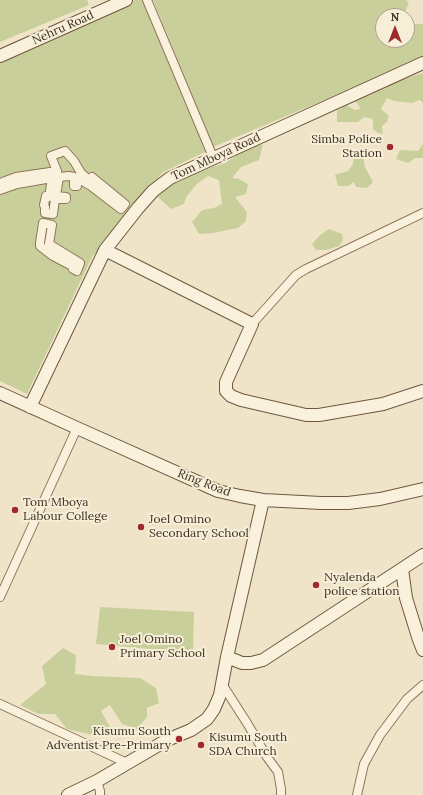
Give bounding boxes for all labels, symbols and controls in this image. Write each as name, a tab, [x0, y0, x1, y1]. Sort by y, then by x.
street label: Nehru Road	[30, 8, 96, 48]
north arrow	[375, 8, 415, 48]
text: N	[391, 10, 399, 24]
street label: Tom Mboya Road	[169, 130, 263, 184]
place label: Simba Police Station	[311, 133, 382, 161]
marker: Simba Police Station	[385, 142, 395, 152]
street label: Ring Road	[175, 466, 233, 500]
place label: Tom Mboya Labour College	[23, 496, 107, 524]
marker: Tom Mboya Labour College	[10, 505, 20, 515]
place label: Joel Omino Secondary School	[149, 513, 249, 541]
marker: Joel Omino Secondary School	[136, 522, 146, 532]
place label: Nyalenda police station	[324, 571, 399, 599]
marker: Nyalenda police station	[311, 580, 321, 590]
place label: Joel Omino Primary School	[120, 633, 205, 661]
marker: Joel Omino Primary School	[107, 642, 117, 652]
place label: Kisumu South Adventist Pre-Primary	[46, 725, 171, 753]
place label: Kisumu South SDA Church	[209, 731, 287, 759]
marker: Kisumu South Adventist Pre-Primary	[174, 734, 184, 744]
marker: Kisumu South SDA Church	[196, 740, 206, 750]

